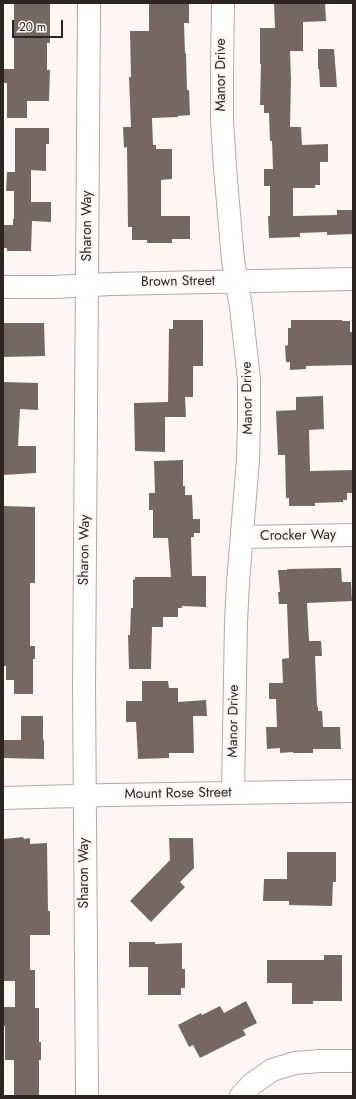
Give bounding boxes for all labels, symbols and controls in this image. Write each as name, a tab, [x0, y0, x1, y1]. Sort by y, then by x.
scale bar	[14, 12, 65, 38]
text: 20 m	[19, 18, 46, 36]
street label: Manor Drive	[214, 38, 230, 112]
street label: Sharon Way	[80, 191, 96, 261]
street label: Brown Street	[141, 273, 215, 291]
street label: Manor Drive	[239, 361, 257, 435]
street label: Sharon Way	[76, 514, 94, 586]
street label: Crocker Way	[260, 527, 336, 545]
street label: Manor Drive	[225, 684, 243, 758]
street label: Mount Rose Street	[124, 785, 232, 803]
street label: Sharon Way	[77, 838, 93, 908]

